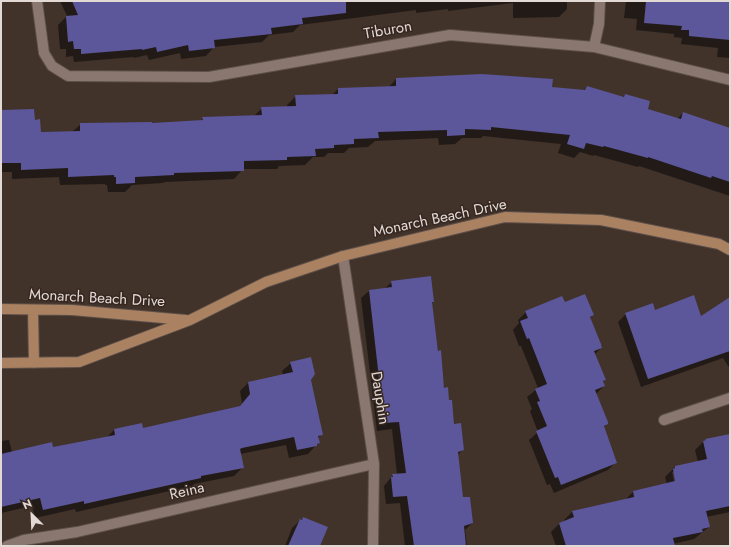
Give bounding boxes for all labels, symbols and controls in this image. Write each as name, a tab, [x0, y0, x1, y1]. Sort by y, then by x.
street label: Tiburon	[363, 18, 413, 44]
street label: Monarch Beach Drive	[372, 196, 508, 242]
street label: Monarch Beach Drive	[29, 286, 165, 312]
street label: Dauphin	[366, 370, 392, 426]
street label: Reina	[168, 479, 206, 505]
north arrow	[12, 495, 52, 535]
text: N	[20, 495, 34, 513]

